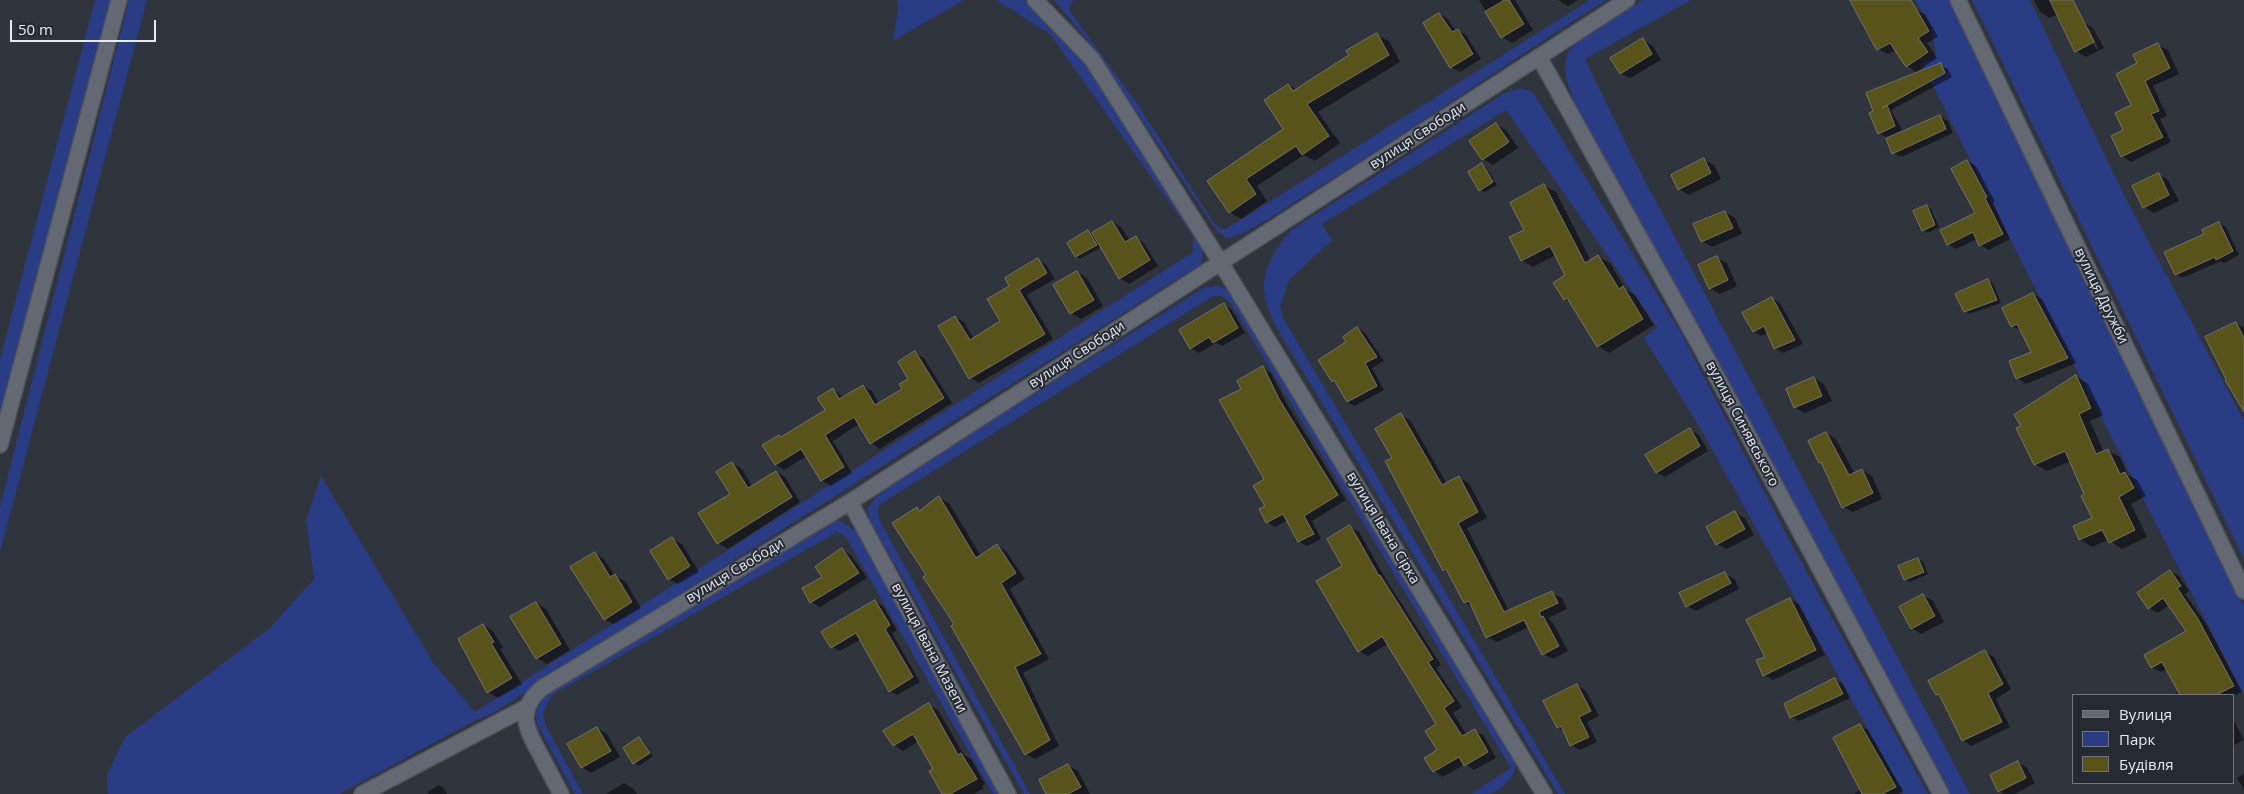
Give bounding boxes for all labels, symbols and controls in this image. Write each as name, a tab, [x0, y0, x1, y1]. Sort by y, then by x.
scale bar	[12, 10, 159, 42]
text: 50 m	[18, 19, 53, 39]
street label: вулиця Свободи	[1367, 99, 1469, 173]
street label: вулиця Дружби	[2070, 245, 2132, 347]
street label: вулиця Свободи	[1026, 318, 1128, 392]
street label: вулиця Синявського	[1702, 358, 1782, 490]
street label: вулиця Івана Сірка	[1343, 469, 1423, 587]
street label: вулиця Свободи	[683, 535, 787, 607]
street label: вулиця Івана Мазепи	[888, 580, 970, 716]
legend	[2072, 694, 2234, 784]
text: Вулиця	[2119, 704, 2172, 724]
text: Парк	[2119, 729, 2155, 749]
text: Будівля	[2119, 754, 2174, 774]

